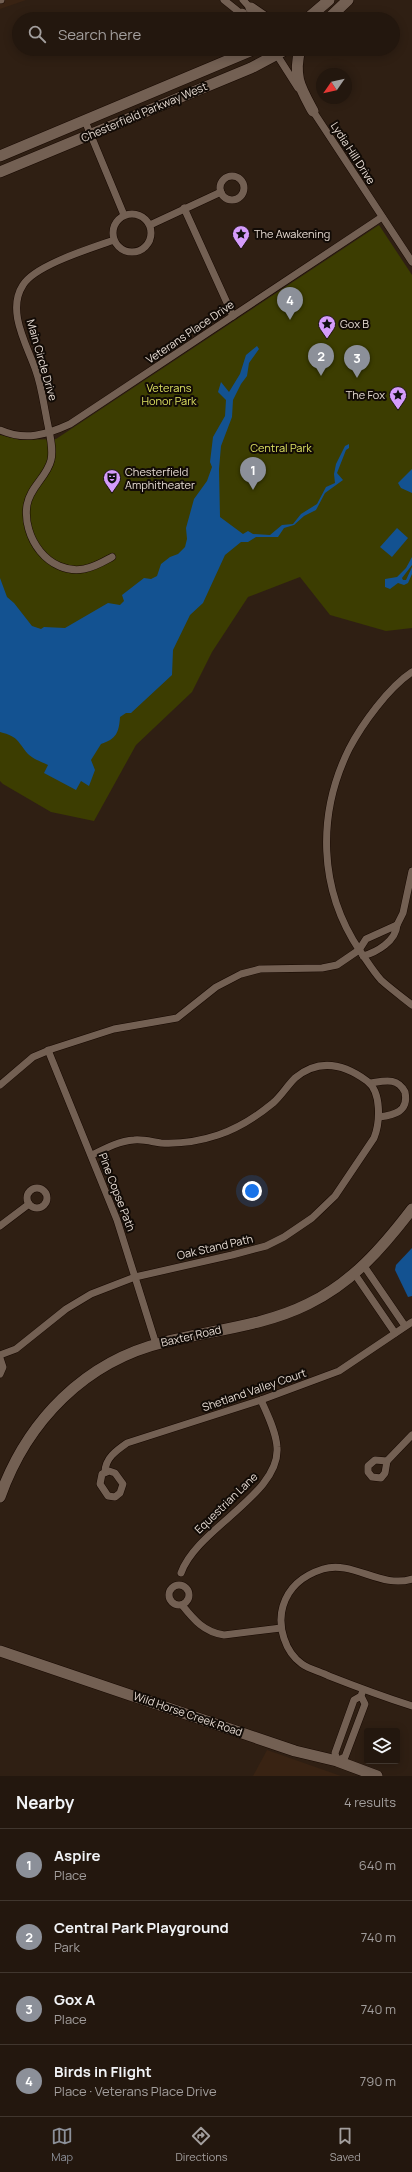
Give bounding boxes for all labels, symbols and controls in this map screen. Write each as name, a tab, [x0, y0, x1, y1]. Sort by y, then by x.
search box	[12, 12, 400, 56]
icon: search	[26, 23, 48, 45]
text: Search here	[58, 24, 141, 45]
north arrow	[316, 68, 352, 104]
street label: Chesterfield Parkway West	[78, 78, 209, 145]
street label: Lydia Hill Drive	[328, 119, 379, 187]
place icon: The Awakening	[231, 224, 251, 249]
place label: The Awakening	[254, 226, 330, 241]
pin: 4	[277, 287, 303, 320]
street label: Veterans Place Drive	[143, 296, 237, 367]
place icon: Gox B	[317, 314, 337, 339]
place label: Gox B	[340, 316, 369, 331]
street label: Main Circle Drive	[24, 318, 61, 403]
pin: 2	[308, 343, 334, 376]
pin: 3	[344, 345, 370, 378]
park label: Veterans Honor Park	[141, 380, 197, 408]
place icon: The Fox	[388, 385, 408, 410]
place label: The Fox	[346, 387, 385, 402]
park label: Central Park	[250, 440, 312, 455]
pin: 1	[240, 457, 266, 490]
place label: Chesterfield Amphitheater	[125, 464, 195, 492]
theatre icon: Chesterfield Amphitheater	[102, 468, 122, 493]
street label: Pine Copse Path	[96, 1150, 139, 1233]
your location	[242, 1181, 262, 1201]
street label: Oak Stand Path	[175, 1230, 254, 1263]
street label: Baxter Road	[159, 1321, 223, 1350]
street label: Shetland Valley Court	[200, 1365, 308, 1414]
street label: Equestrian Lane	[191, 1468, 261, 1537]
street label: Wild Horse Creek Road	[132, 1688, 245, 1739]
map controls	[364, 1728, 400, 1764]
button: layers	[364, 1728, 400, 1764]
text: Nearby	[16, 1791, 74, 1814]
text: 4 results	[344, 1793, 396, 1811]
text: Aspire	[54, 1845, 101, 1866]
text: 1	[26, 1856, 32, 1874]
text: 640 m	[359, 1856, 396, 1874]
text: Place	[54, 1866, 87, 1884]
text: Central Park Playground	[54, 1917, 229, 1938]
text: 2	[25, 1928, 33, 1946]
text: 740 m	[361, 1928, 396, 1946]
text: Park	[54, 1938, 80, 1956]
text: Gox A	[54, 1989, 95, 2010]
text: 3	[25, 2000, 33, 2018]
text: 740 m	[361, 2000, 396, 2018]
text: Place	[54, 2010, 87, 2028]
text: Birds in Flight	[54, 2061, 152, 2082]
text: 4	[25, 2072, 33, 2090]
text: 790 m	[360, 2072, 396, 2090]
text: Place · Veterans Place Drive	[54, 2082, 217, 2100]
tab: Map	[51, 2125, 73, 2164]
tab: Directions	[175, 2125, 228, 2164]
tab: Saved	[330, 2125, 361, 2164]

